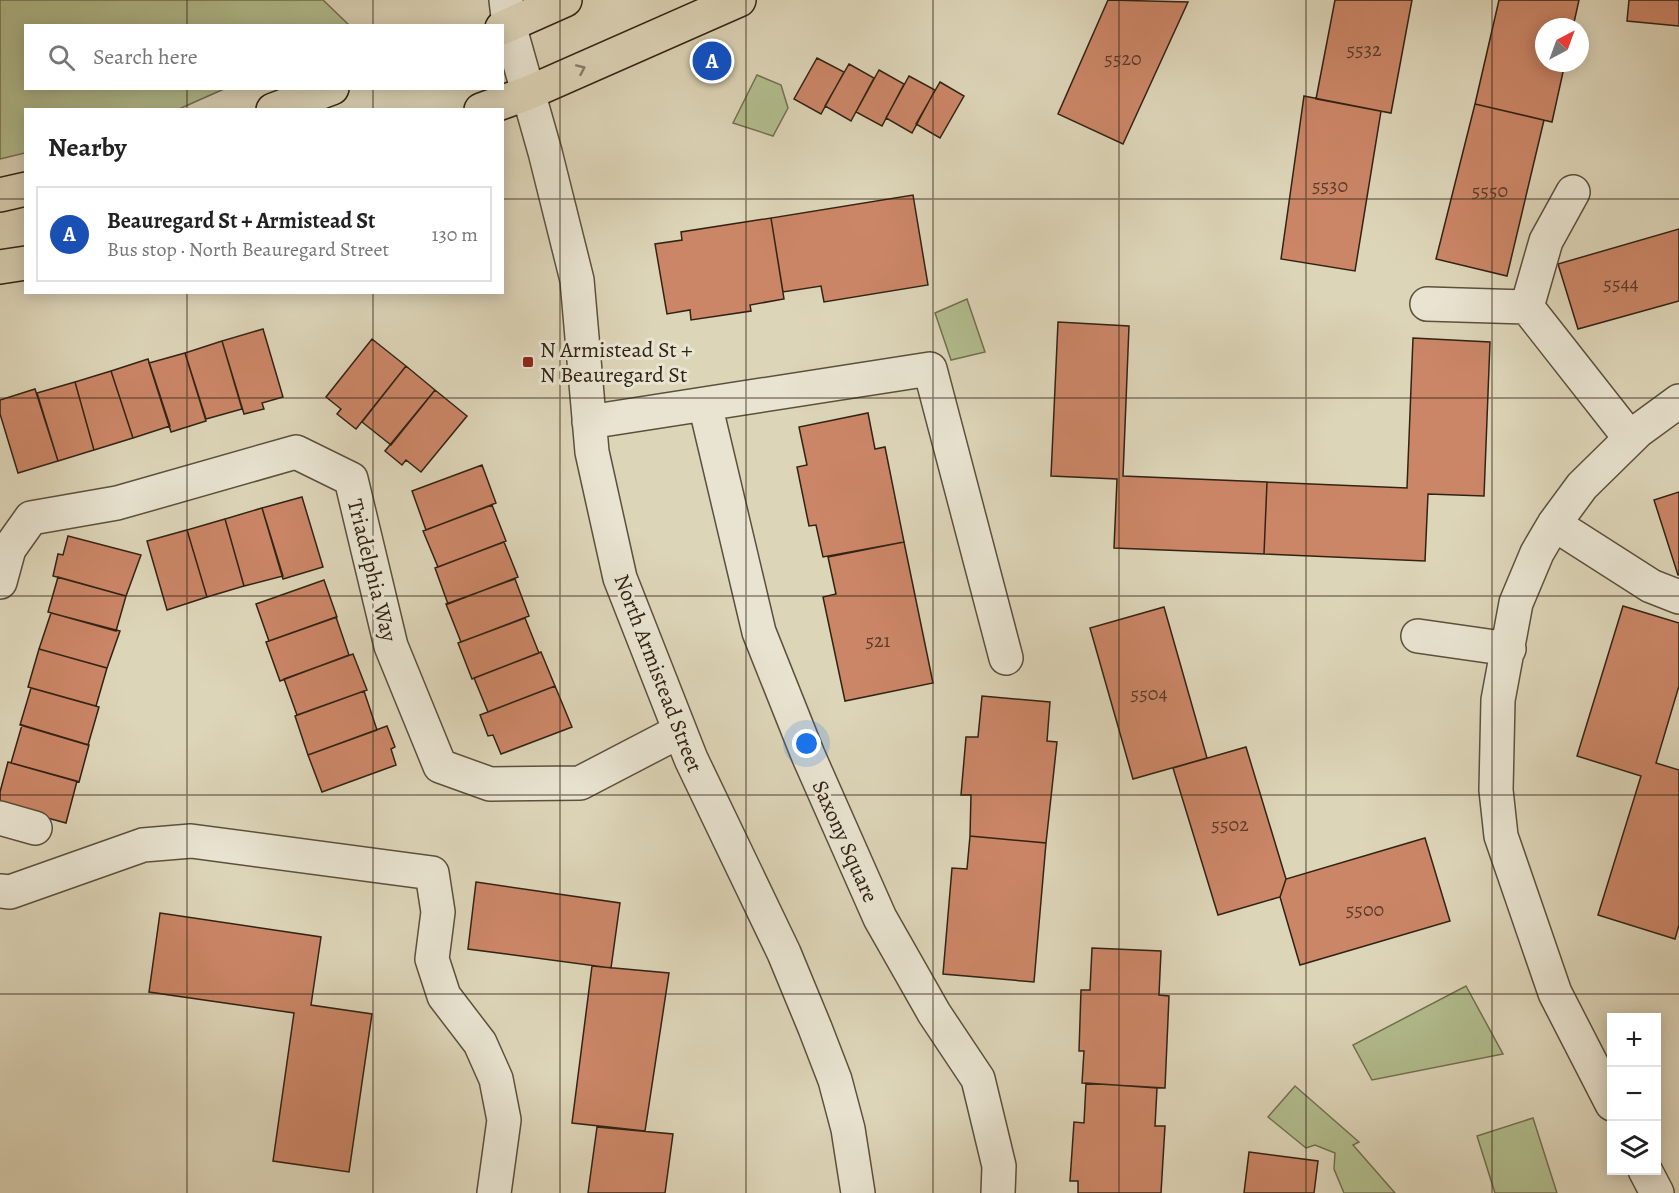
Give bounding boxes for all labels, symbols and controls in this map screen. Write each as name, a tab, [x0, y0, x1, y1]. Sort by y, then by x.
north arrow	[1535, 18, 1589, 72]
search box	[24, 24, 504, 90]
house number: 5532	[1346, 36, 1382, 63]
pin: A	[692, 38, 732, 84]
icon: search	[45, 41, 78, 74]
text: Search here	[93, 42, 198, 72]
house number: 5520	[1104, 45, 1142, 72]
one-way arrow	[575, 64, 586, 76]
text: Nearby	[48, 130, 127, 165]
house number: 5530	[1312, 172, 1348, 199]
house number: 5550	[1472, 177, 1508, 204]
text: Beauregard St + Armistead St	[107, 206, 375, 236]
text: A	[63, 221, 76, 248]
text: 130 m	[432, 221, 478, 248]
text: Bus stop · North Beauregard Street	[107, 236, 389, 263]
house number: 5544	[1603, 270, 1639, 297]
place label: N Armistead St + N Beauregard St	[540, 335, 692, 390]
marker: N Armistead St + N Beauregard St	[521, 355, 535, 369]
street label: Triadelphia Way	[340, 496, 404, 645]
street label: North Armistead Street	[606, 570, 710, 777]
house number: 521	[866, 627, 891, 654]
house number: 5504	[1131, 680, 1167, 707]
your location	[792, 729, 821, 758]
street label: Saxony Square	[805, 775, 885, 907]
house number: 5502	[1211, 811, 1249, 838]
house number: 5500	[1346, 896, 1384, 923]
map controls	[1607, 1013, 1661, 1175]
button: +	[1607, 1013, 1661, 1067]
button: −	[1607, 1067, 1661, 1121]
button: layers	[1607, 1121, 1661, 1175]

